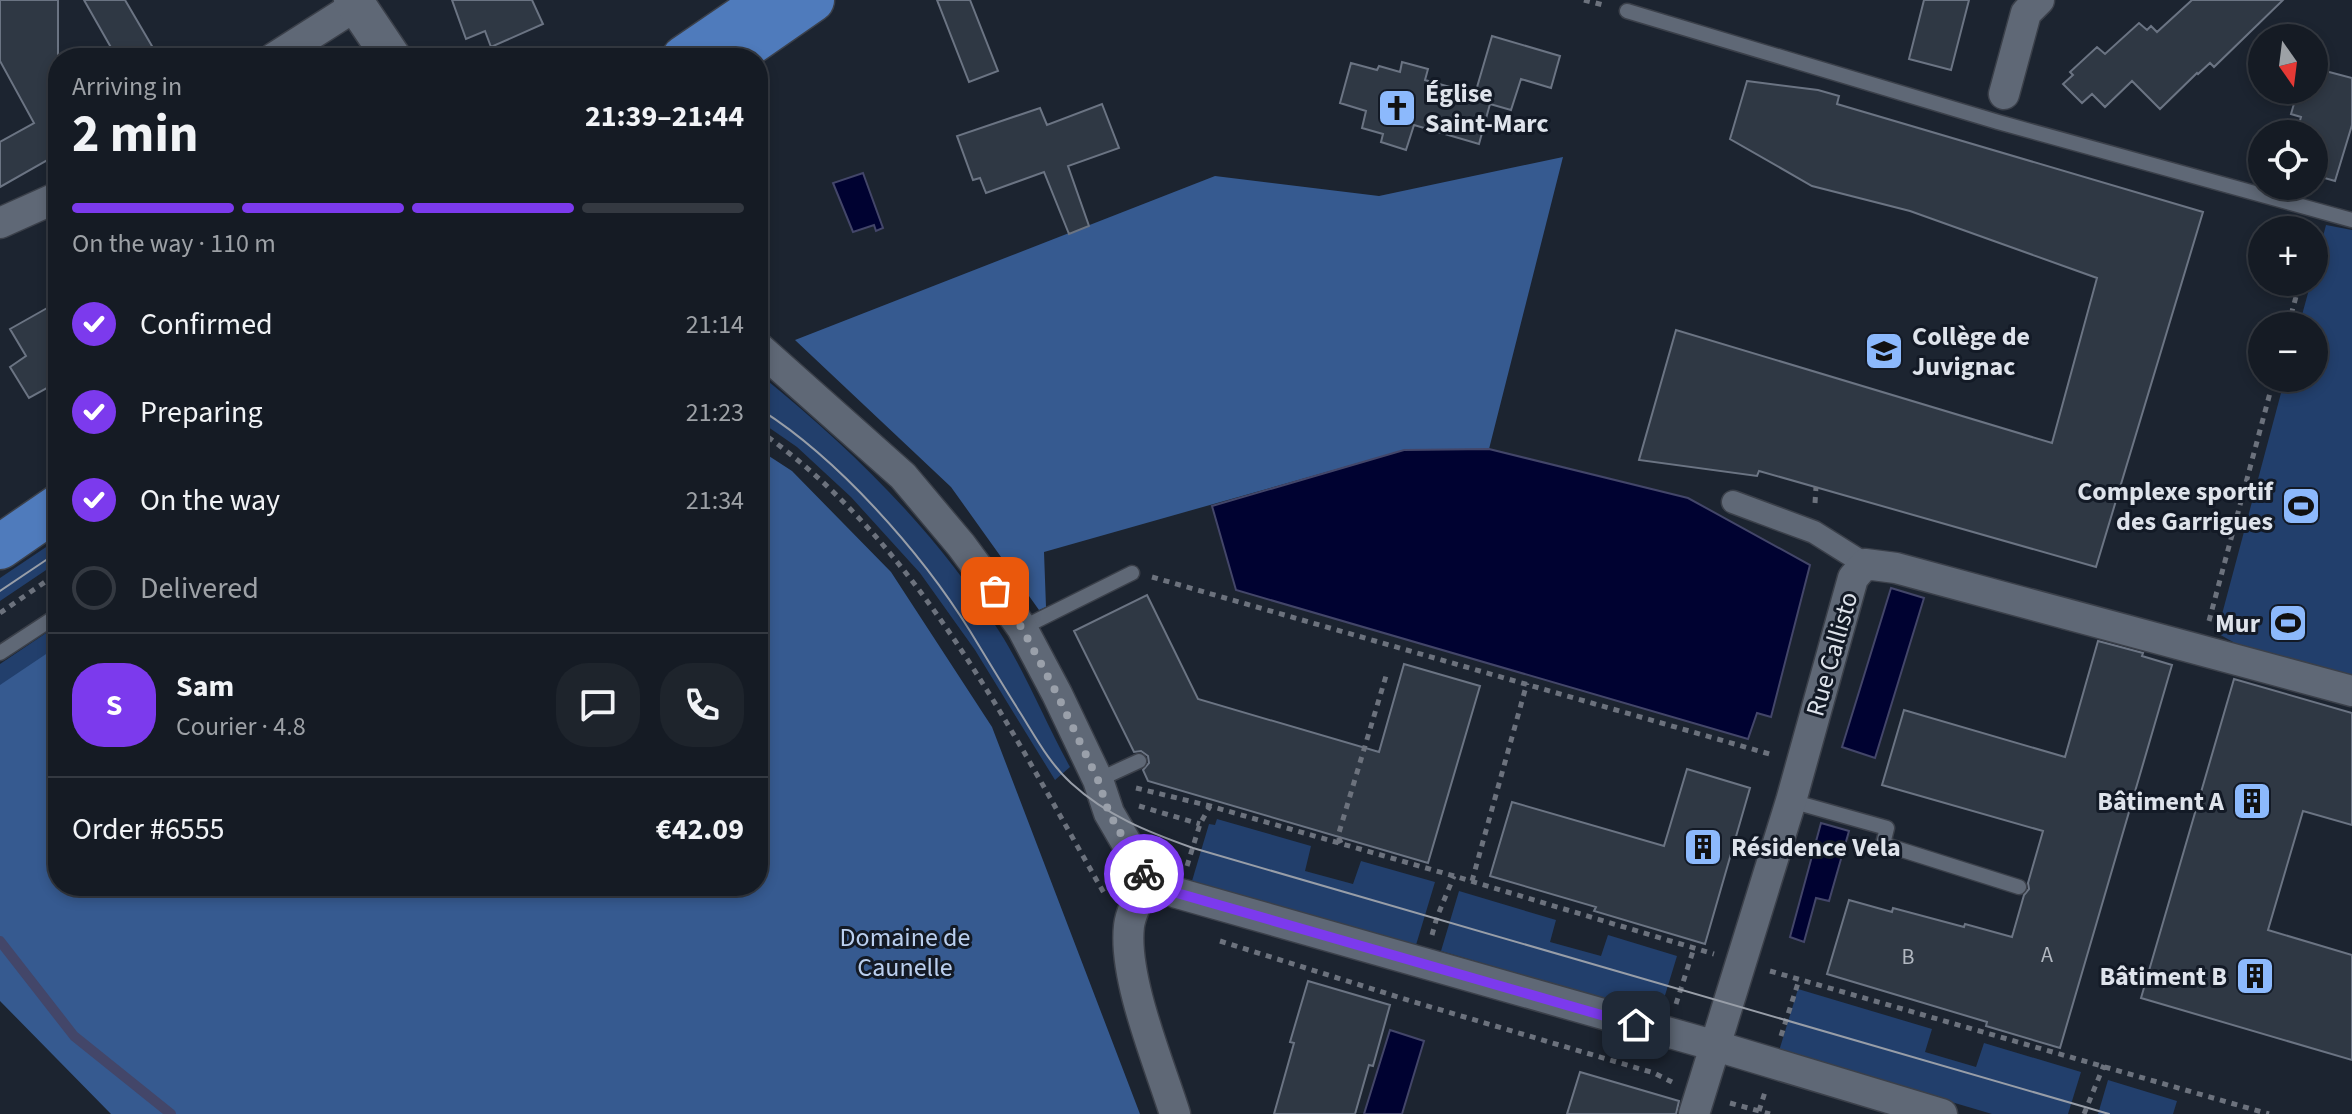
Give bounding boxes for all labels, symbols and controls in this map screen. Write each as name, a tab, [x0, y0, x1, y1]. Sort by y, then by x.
north arrow	[2248, 24, 2328, 104]
map controls	[2248, 24, 2328, 392]
text: Arriving in	[72, 68, 182, 105]
place label: Église Saint-Marc	[1425, 75, 1549, 142]
church icon: Église Saint-Marc	[1376, 87, 1418, 129]
text: 21:39–21:44	[585, 95, 744, 138]
text: 2 min	[72, 98, 199, 172]
button: locate	[2248, 120, 2328, 200]
button: +	[2248, 216, 2328, 296]
text: On the way · 110 m	[72, 225, 276, 262]
icon: check	[72, 302, 116, 346]
text: Confirmed	[140, 303, 273, 346]
text: 21:14	[686, 306, 744, 343]
button: −	[2248, 312, 2328, 392]
place label: Collège de Juvignac	[1912, 318, 2030, 385]
school or university icon: Collège de Juvignac	[1863, 330, 1905, 372]
icon: check	[72, 390, 116, 434]
text: Preparing	[140, 391, 263, 434]
text: 21:23	[686, 394, 744, 431]
place label: Complexe sportif des Garrigues	[2077, 473, 2274, 540]
icon: check	[72, 478, 116, 522]
text: On the way	[140, 479, 280, 522]
text: 21:34	[686, 482, 744, 519]
sports icon: Complexe sportif des Garrigues	[2280, 485, 2322, 527]
pin	[961, 557, 1029, 625]
text: Delivered	[140, 567, 259, 610]
icon: bag	[973, 569, 1017, 613]
street label: Rue Callisto	[1797, 588, 1867, 720]
sports icon: Mur	[2267, 602, 2309, 644]
place label: Mur	[2215, 605, 2261, 642]
button: chat	[556, 663, 640, 747]
button: phone	[660, 663, 744, 747]
text: Sam	[176, 665, 234, 708]
text: S	[106, 684, 122, 727]
text: Courier · 4.8	[176, 708, 306, 745]
building icon: Bâtiment A	[2231, 780, 2273, 822]
place label: Bâtiment A	[2097, 783, 2225, 820]
text: Order #6555	[72, 808, 225, 851]
text: €42.09	[656, 808, 744, 851]
building icon: Résidence Vela	[1682, 826, 1724, 868]
place label: Résidence Vela	[1731, 829, 1901, 866]
courier	[1104, 834, 1184, 914]
icon: bike	[1122, 852, 1166, 896]
park label: Domaine de Caunelle	[840, 919, 970, 986]
house number: A	[2041, 939, 2053, 971]
house number: B	[1902, 941, 1915, 973]
building icon: Bâtiment B	[2234, 955, 2276, 997]
place label: Bâtiment B	[2099, 958, 2227, 995]
pin	[1602, 991, 1670, 1059]
icon: home	[1614, 1003, 1658, 1047]

